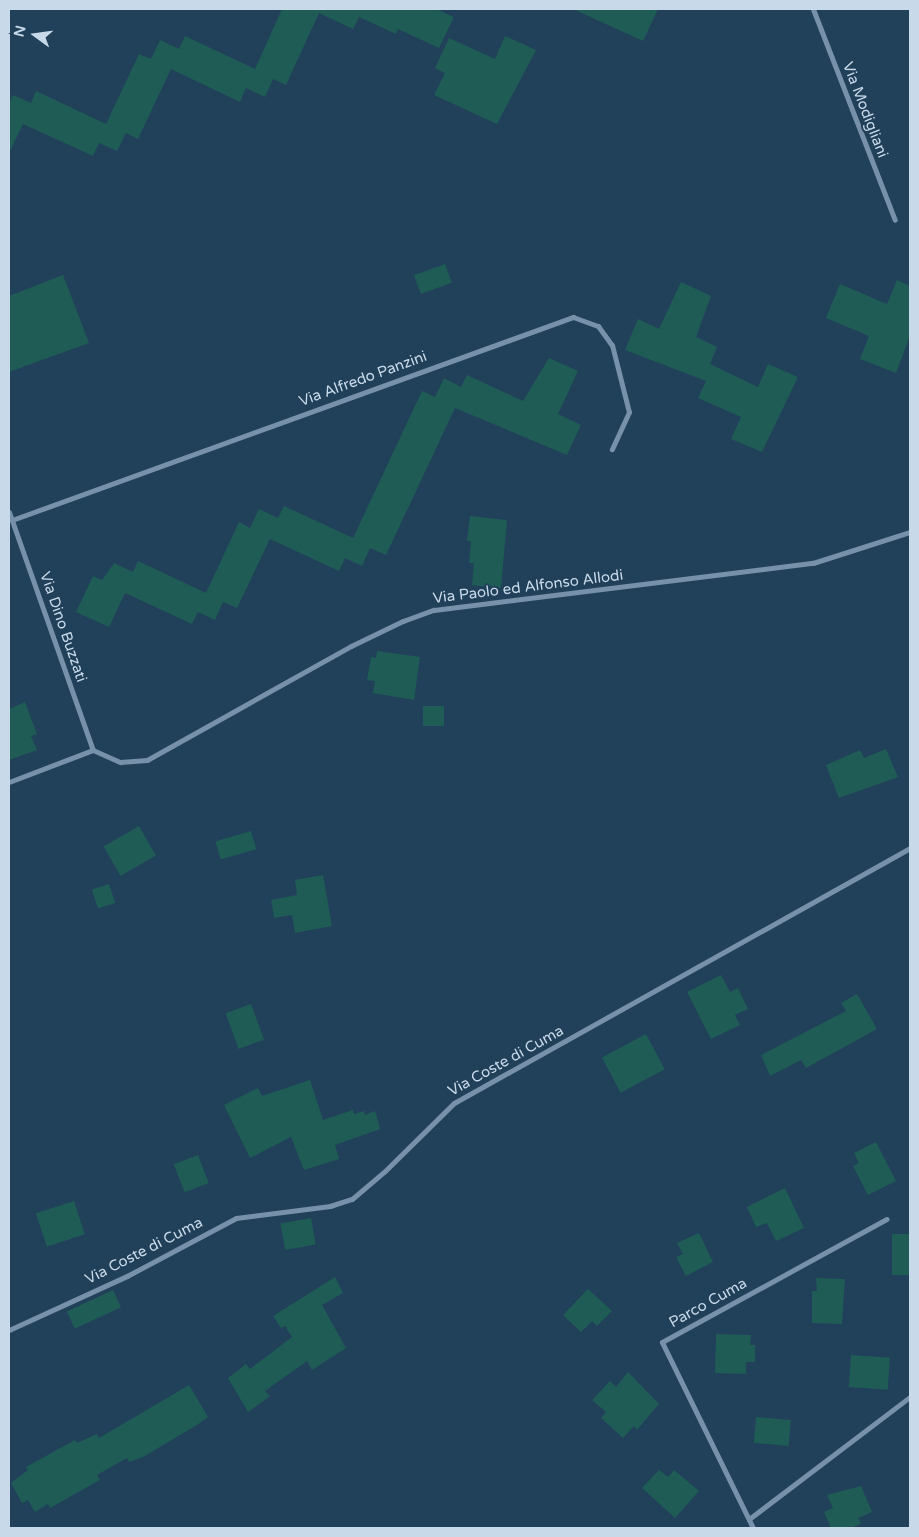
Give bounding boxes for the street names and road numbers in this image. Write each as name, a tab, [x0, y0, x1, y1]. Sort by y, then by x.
street label: Via Modigliani	[838, 60, 892, 160]
street label: Via Alfredo Panzini	[297, 348, 429, 410]
street label: Via Paolo ed Alfonso Allodi	[432, 566, 624, 608]
street label: Via Dino Buzzati	[36, 570, 90, 684]
street label: Via Coste di Cuma	[445, 1022, 567, 1100]
street label: Via Coste di Cuma	[82, 1214, 206, 1288]
street label: Parco Cuma	[666, 1274, 750, 1332]

